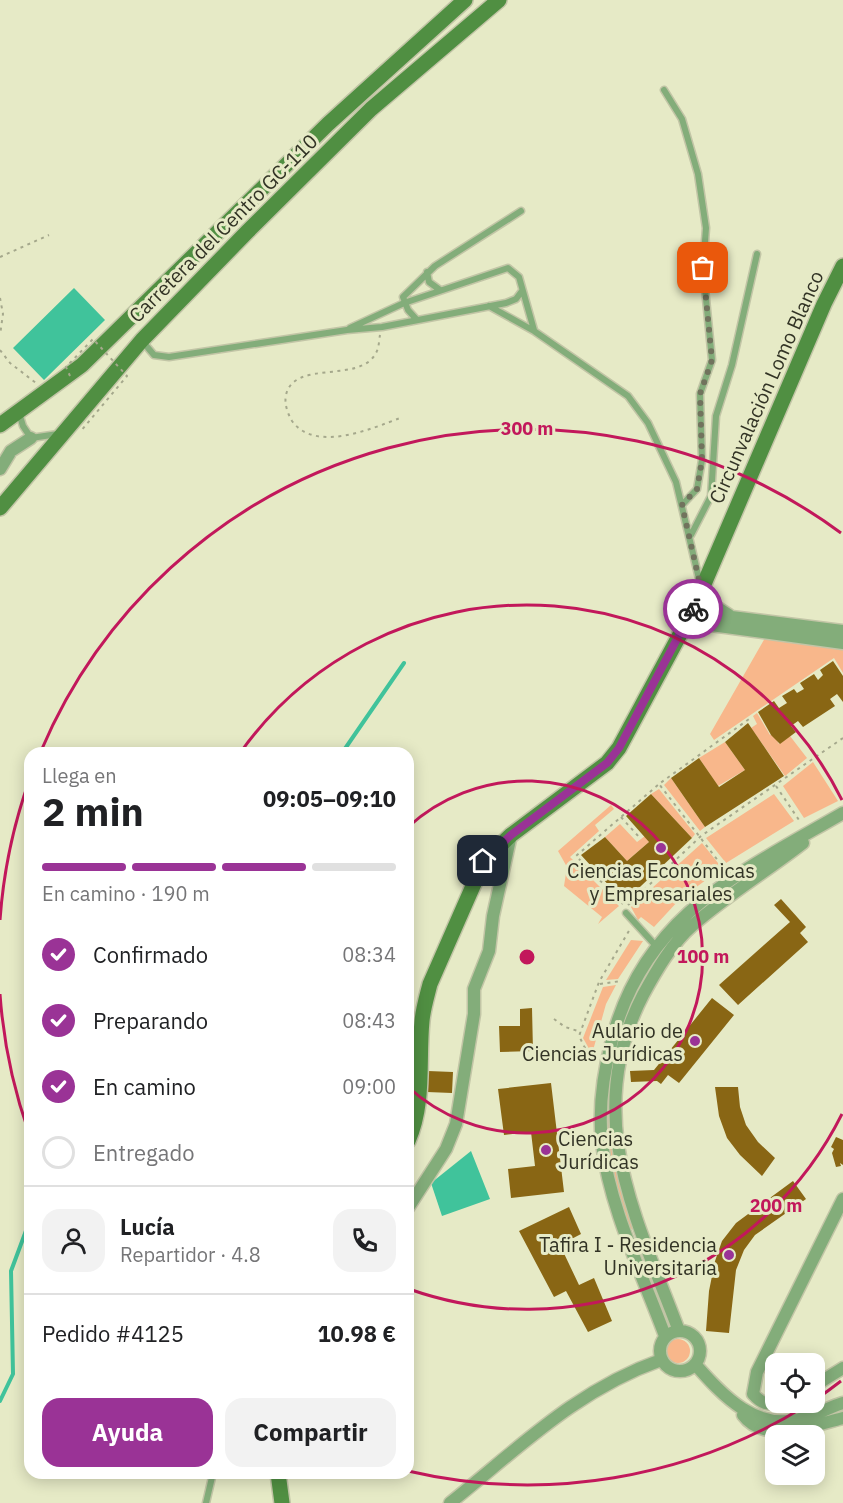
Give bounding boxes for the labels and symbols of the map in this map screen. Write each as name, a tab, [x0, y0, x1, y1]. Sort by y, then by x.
street label: Carretera del Centro GC-110	[123, 128, 323, 328]
pin	[677, 242, 728, 293]
street label: Circunvalación Lomo Blanco	[702, 266, 830, 508]
text: 300 m	[501, 417, 553, 440]
courier	[663, 579, 723, 639]
pin	[457, 835, 508, 886]
marker: Ciencias Económicas y Empresariales	[654, 841, 668, 855]
place label: Ciencias Económicas y Empresariales	[567, 857, 755, 907]
text: 100 m	[677, 945, 729, 968]
centre of rings	[517, 947, 537, 967]
place label: Aulario de Ciencias Jurídicas	[522, 1017, 683, 1067]
marker: Aulario de Ciencias Jurídicas	[688, 1034, 702, 1048]
place label: Ciencias Jurídicas	[558, 1125, 639, 1175]
marker: Ciencias Jurídicas	[539, 1143, 553, 1157]
text: 200 m	[750, 1194, 802, 1217]
place label: Tafira I - Residencia Universitaria	[539, 1231, 717, 1281]
marker: Tafira I - Residencia Universitaria	[722, 1248, 736, 1262]

